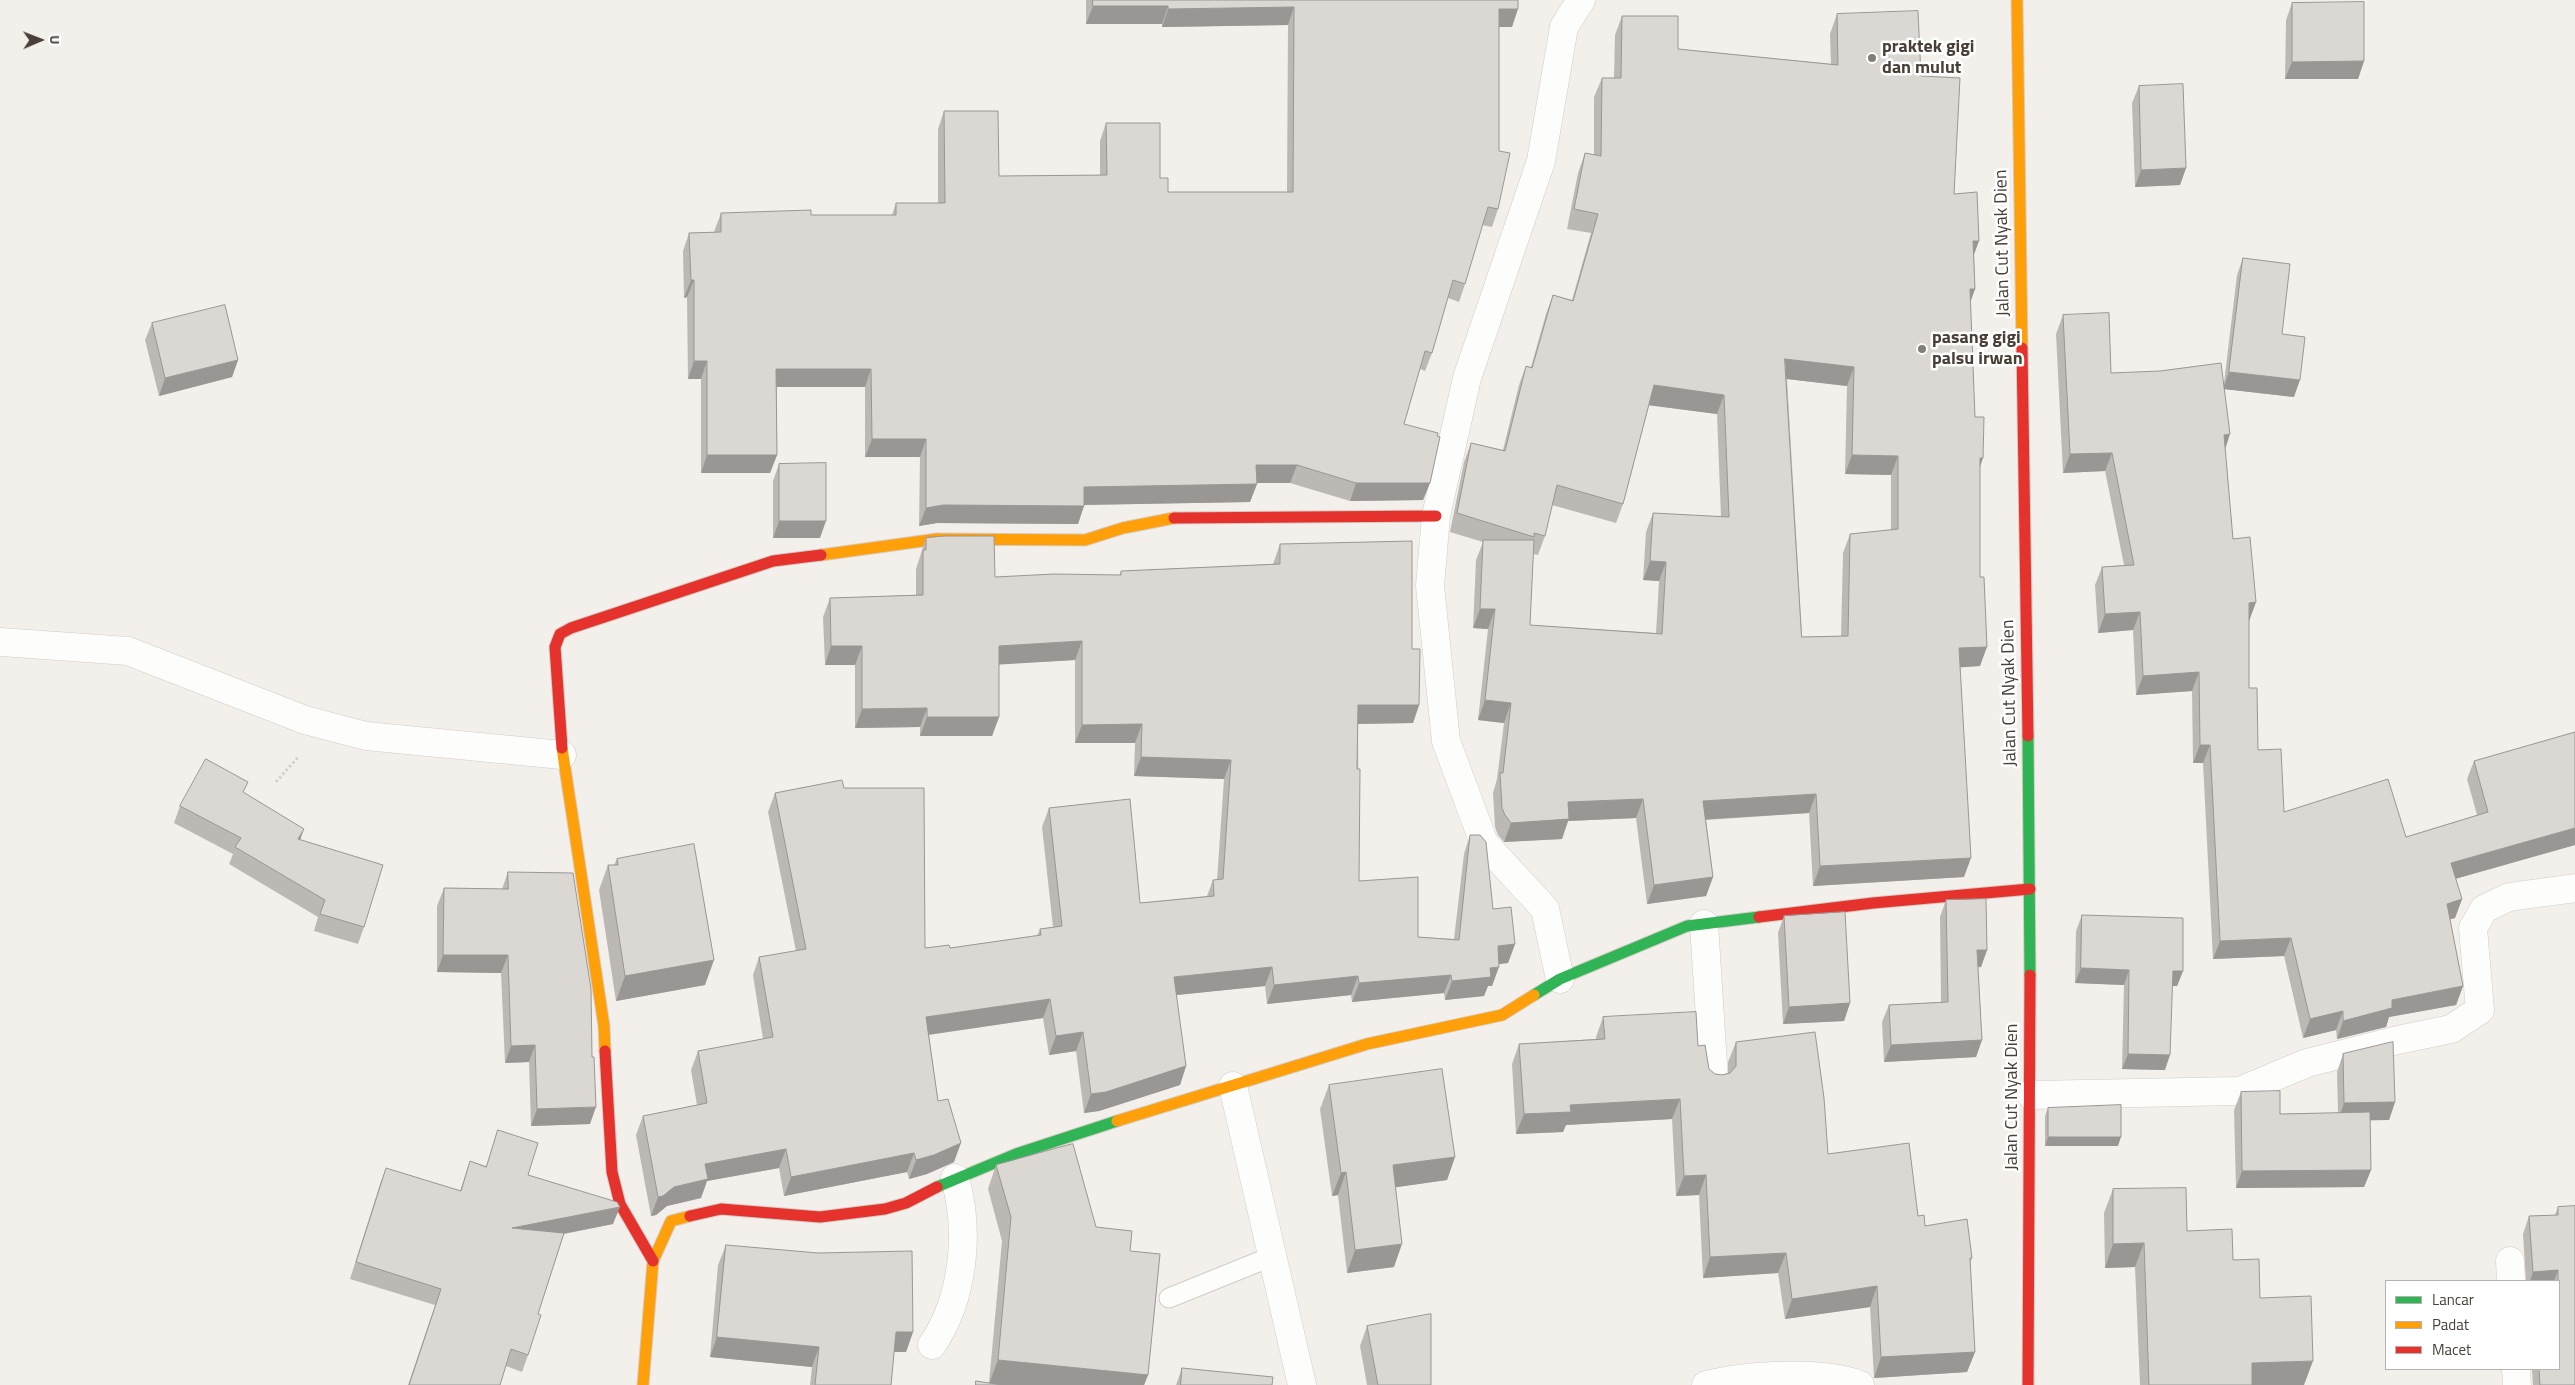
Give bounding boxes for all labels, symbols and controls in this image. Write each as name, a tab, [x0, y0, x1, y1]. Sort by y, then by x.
north arrow	[15, 15, 65, 65]
text: U	[45, 35, 66, 44]
place label: praktek gigi dan mulut	[1882, 37, 1974, 80]
marker: praktek gigi dan mulut	[1866, 52, 1878, 64]
street label: Jalan Cut Nyak Dien	[1991, 169, 2015, 317]
place label: pasang gigi palsu irwan	[1932, 328, 2023, 370]
marker: pasang gigi palsu irwan	[1916, 343, 1928, 355]
street label: Jalan Cut Nyak Dien	[1998, 619, 2022, 767]
street label: Jalan Cut Nyak Dien	[2002, 1023, 2024, 1171]
legend	[2385, 1280, 2560, 1370]
text: Lancar	[2432, 1288, 2474, 1311]
text: Padat	[2432, 1313, 2469, 1336]
text: Macet	[2432, 1338, 2471, 1361]

